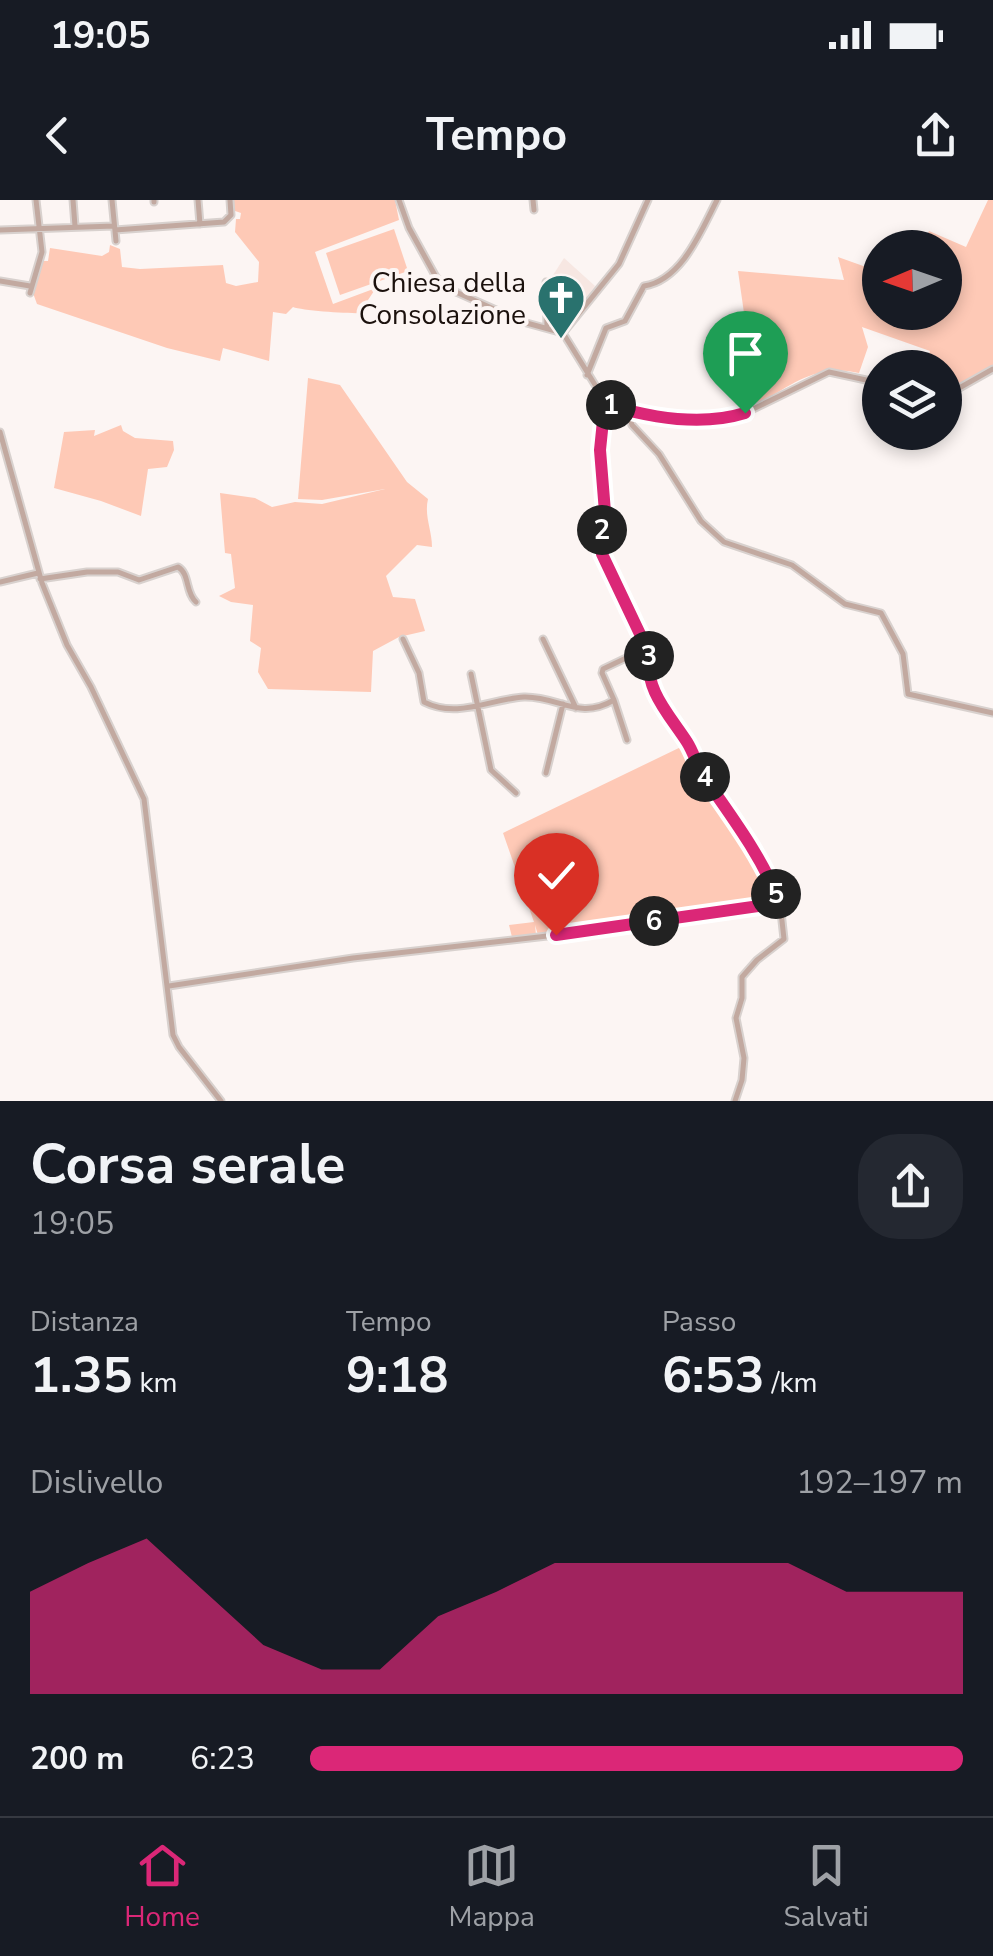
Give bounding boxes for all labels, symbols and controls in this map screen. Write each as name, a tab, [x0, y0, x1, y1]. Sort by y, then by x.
text: 19:05	[50, 10, 151, 61]
text: Tempo	[426, 105, 567, 166]
icon: back	[30, 108, 85, 163]
icon: share	[908, 108, 963, 163]
north arrow	[862, 230, 962, 330]
map controls	[862, 230, 962, 450]
place label: Chiesa della Consolazione	[359, 264, 526, 334]
church icon: Chiesa della Consolazione	[535, 272, 587, 340]
pin	[703, 311, 788, 414]
icon: arrive	[718, 326, 773, 381]
button: layers	[862, 350, 962, 450]
pin: 1	[586, 380, 636, 430]
text: 1	[603, 386, 619, 424]
pin: 2	[577, 505, 627, 555]
text: 2	[594, 511, 610, 549]
pin: 3	[624, 631, 674, 681]
text: 3	[641, 637, 657, 675]
pin: 4	[680, 752, 730, 802]
text: 4	[697, 758, 713, 796]
pin	[514, 833, 599, 936]
icon: check	[529, 848, 584, 903]
pin: 5	[751, 869, 801, 919]
text: 5	[768, 875, 784, 913]
pin: 6	[629, 896, 679, 946]
text: 6	[646, 902, 662, 940]
text: Corsa serale	[30, 1127, 345, 1202]
button: share	[858, 1134, 963, 1239]
text: 19:05	[30, 1202, 114, 1245]
text: Distanza	[30, 1303, 139, 1341]
text: Tempo	[346, 1303, 431, 1341]
text: Passo	[662, 1303, 736, 1341]
text: 1.35	[30, 1341, 132, 1410]
text: 9:18	[346, 1341, 448, 1410]
text: 6:53	[662, 1341, 764, 1410]
text: km	[132, 1364, 178, 1402]
text: /km	[764, 1364, 817, 1402]
text: Dislivello	[30, 1461, 163, 1504]
text: 192–197 m	[796, 1461, 963, 1504]
text: 200 m	[30, 1737, 124, 1780]
text: 6:23	[190, 1737, 255, 1780]
tab: Home	[124, 1838, 200, 1936]
tab: Mappa	[449, 1838, 535, 1936]
tab: Salvati	[783, 1838, 869, 1936]

